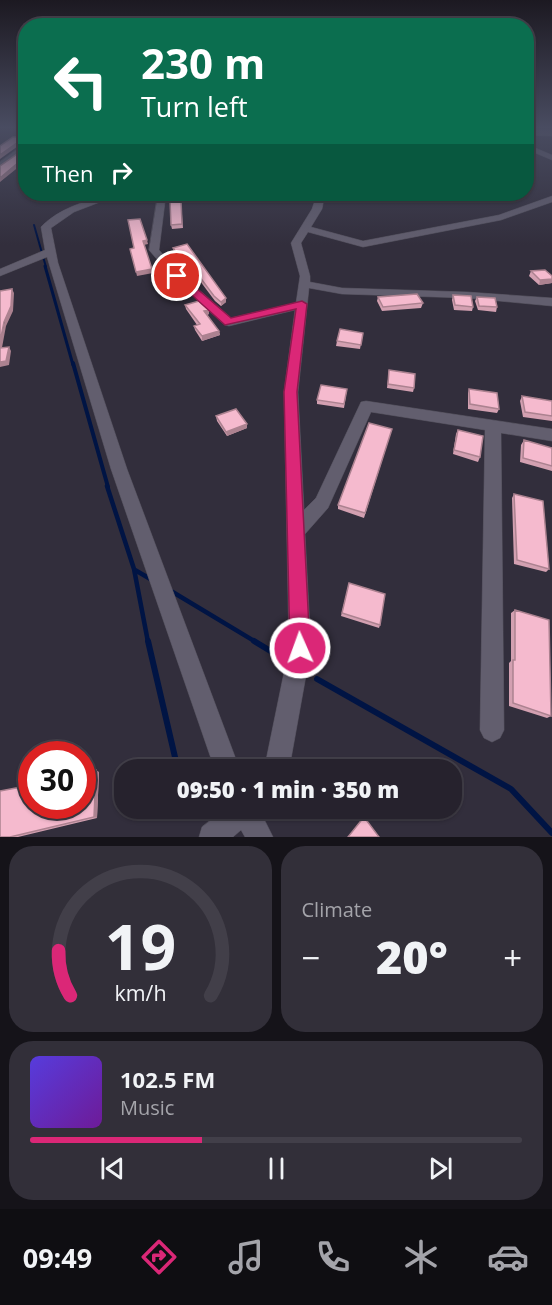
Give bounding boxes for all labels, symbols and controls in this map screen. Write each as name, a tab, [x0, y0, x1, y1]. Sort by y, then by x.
text: 230 m	[141, 34, 265, 91]
icon: left	[42, 42, 120, 120]
text: Turn left	[141, 88, 248, 125]
icon: right	[105, 156, 138, 189]
text: Then	[42, 158, 93, 188]
pin	[151, 250, 202, 301]
icon: arrive	[160, 259, 193, 292]
position arrow	[268, 616, 332, 680]
speed limit sign: 30	[18, 741, 96, 819]
text: 09:50 · 1 min · 350 m	[177, 774, 399, 804]
text: Climate	[302, 896, 372, 923]
text: 19	[105, 903, 176, 988]
text: 20°	[376, 926, 448, 987]
text: −	[302, 935, 320, 980]
text: +	[503, 935, 522, 980]
text: km/h	[114, 978, 166, 1007]
text: 102.5 FM	[120, 1064, 215, 1094]
text: Music	[120, 1094, 174, 1121]
icon: previous	[96, 1152, 129, 1185]
icon: pause	[260, 1152, 293, 1185]
icon: next	[424, 1152, 457, 1185]
icon: directions	[138, 1236, 180, 1278]
icon: music	[225, 1236, 267, 1278]
icon: phone	[312, 1236, 354, 1278]
icon: climate	[400, 1236, 442, 1278]
icon: car	[487, 1236, 529, 1278]
text: 09:49	[23, 1239, 92, 1276]

